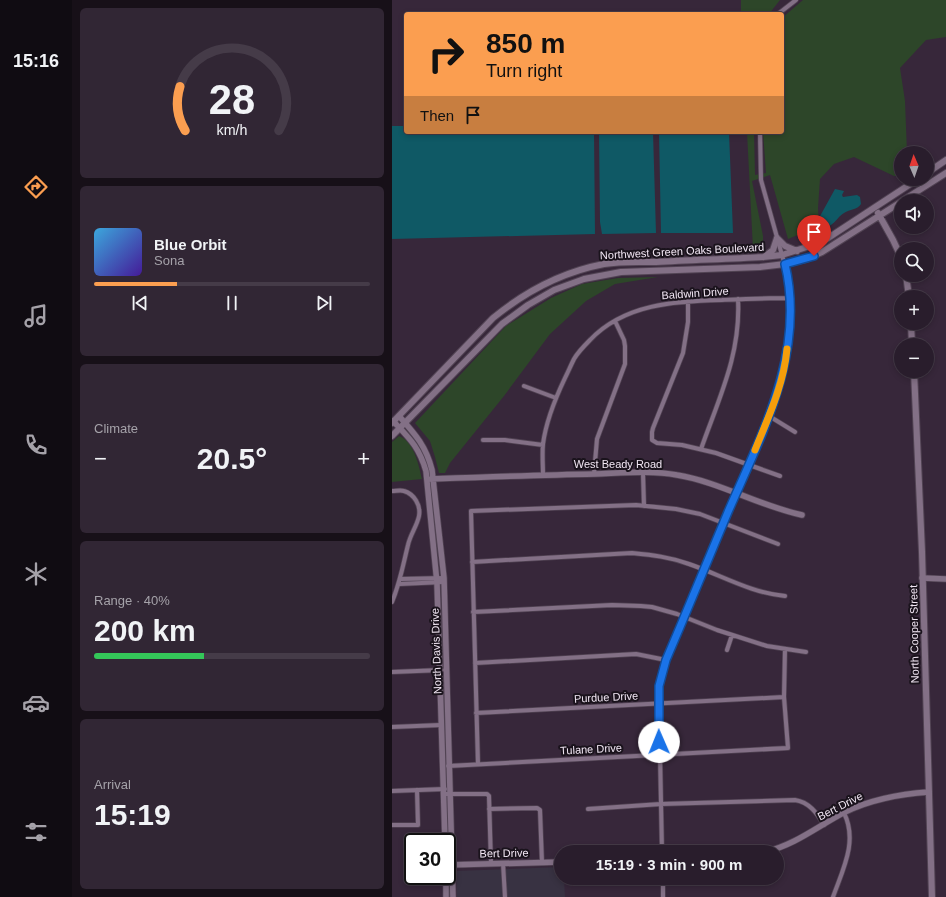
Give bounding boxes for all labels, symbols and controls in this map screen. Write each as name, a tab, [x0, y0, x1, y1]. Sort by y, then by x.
icon: right	[420, 28, 472, 80]
text: 850 m	[486, 28, 565, 59]
text: 15:16	[13, 51, 59, 71]
text: Turn right	[486, 61, 562, 81]
text: 28	[209, 76, 255, 123]
icon: arrive	[462, 104, 484, 126]
text: Then	[420, 107, 454, 124]
text: km/h	[217, 121, 248, 137]
north arrow	[894, 146, 934, 186]
map controls	[894, 146, 934, 378]
icon: directions	[22, 173, 50, 201]
button: sound	[894, 194, 934, 234]
pin	[797, 215, 831, 256]
icon: arrive	[803, 221, 825, 243]
text: Blue Orbit	[154, 236, 227, 253]
street label: Northwest Green Oaks Boulevard	[600, 241, 764, 261]
button: search	[894, 242, 934, 282]
text: Sona	[154, 253, 184, 268]
street label: Baldwin Drive	[661, 285, 729, 301]
button: +	[894, 290, 934, 330]
icon: previous	[129, 292, 151, 314]
icon: pause	[221, 292, 243, 314]
icon: next	[313, 292, 335, 314]
icon: music	[22, 302, 50, 330]
button: −	[894, 338, 934, 378]
text: Climate	[94, 421, 138, 436]
icon: phone	[22, 431, 50, 459]
text: 20.5°	[197, 442, 267, 475]
text: −	[94, 446, 107, 471]
text: +	[357, 446, 370, 471]
street label: West Beady Road	[574, 458, 662, 470]
icon: climate	[22, 560, 50, 588]
street label: North Cooper Street	[907, 585, 921, 683]
text: Range · 40%	[94, 593, 170, 608]
street label: North Davis Drive	[428, 608, 444, 694]
text: 200 km	[94, 614, 196, 647]
icon: car	[22, 689, 50, 717]
street label: Purdue Drive	[574, 689, 638, 705]
position arrow	[638, 721, 680, 763]
street label: Tulane Drive	[560, 741, 622, 757]
text: Arrival	[94, 777, 131, 792]
street label: Bert Drive	[815, 790, 865, 822]
text: 15:19	[94, 798, 171, 831]
icon: filters	[22, 818, 50, 846]
speed limit sign: 30	[404, 833, 456, 885]
street label: Bert Drive	[479, 847, 529, 859]
text: 15:19 · 3 min · 900 m	[596, 856, 742, 873]

